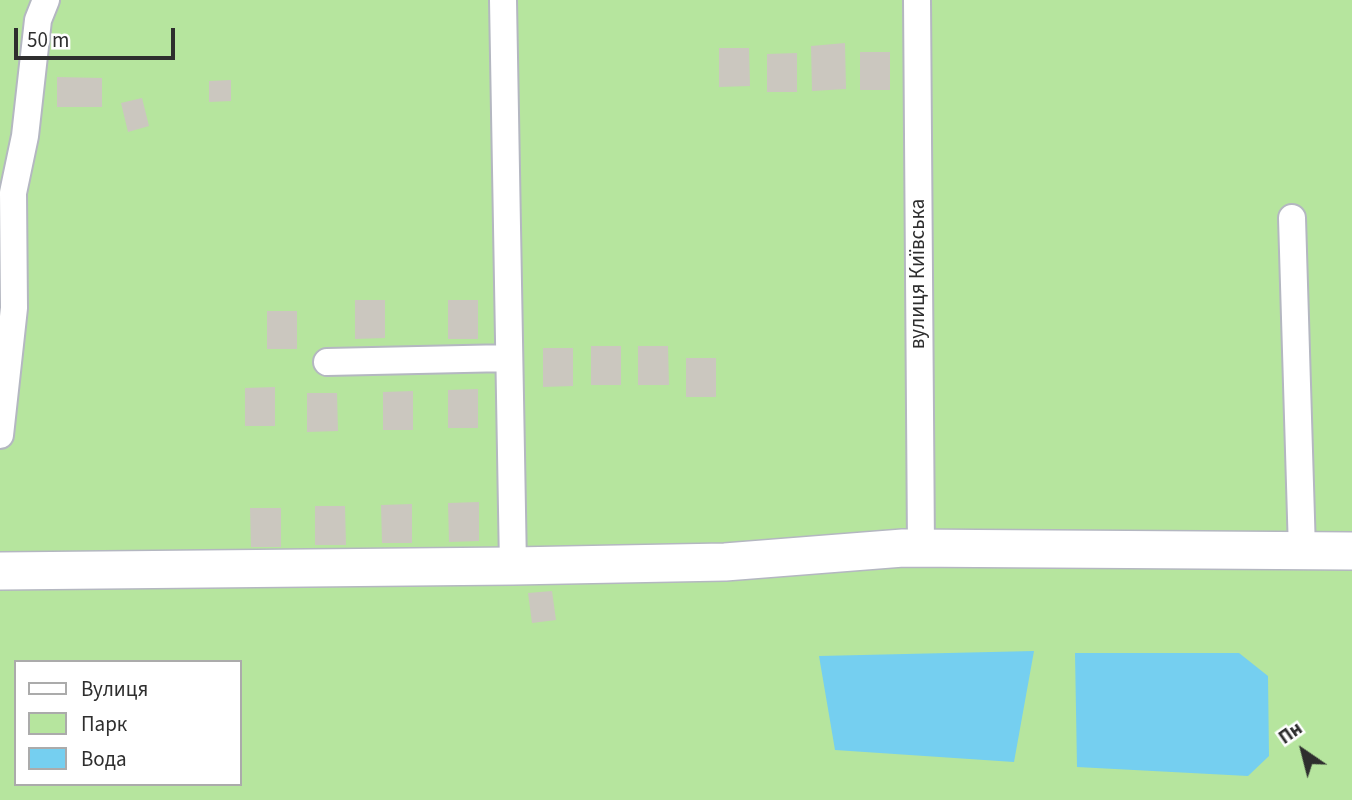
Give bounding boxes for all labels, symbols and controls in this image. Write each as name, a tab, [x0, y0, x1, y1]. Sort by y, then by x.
scale bar	[18, 14, 178, 58]
text: 50 m	[27, 25, 69, 55]
street label: вулиця Київська	[906, 199, 932, 349]
legend	[14, 660, 242, 786]
text: Вулиця	[81, 674, 148, 704]
text: Парк	[81, 709, 127, 739]
north arrow	[1268, 716, 1338, 786]
text: Пн	[1273, 716, 1308, 751]
text: Вода	[81, 744, 127, 774]

